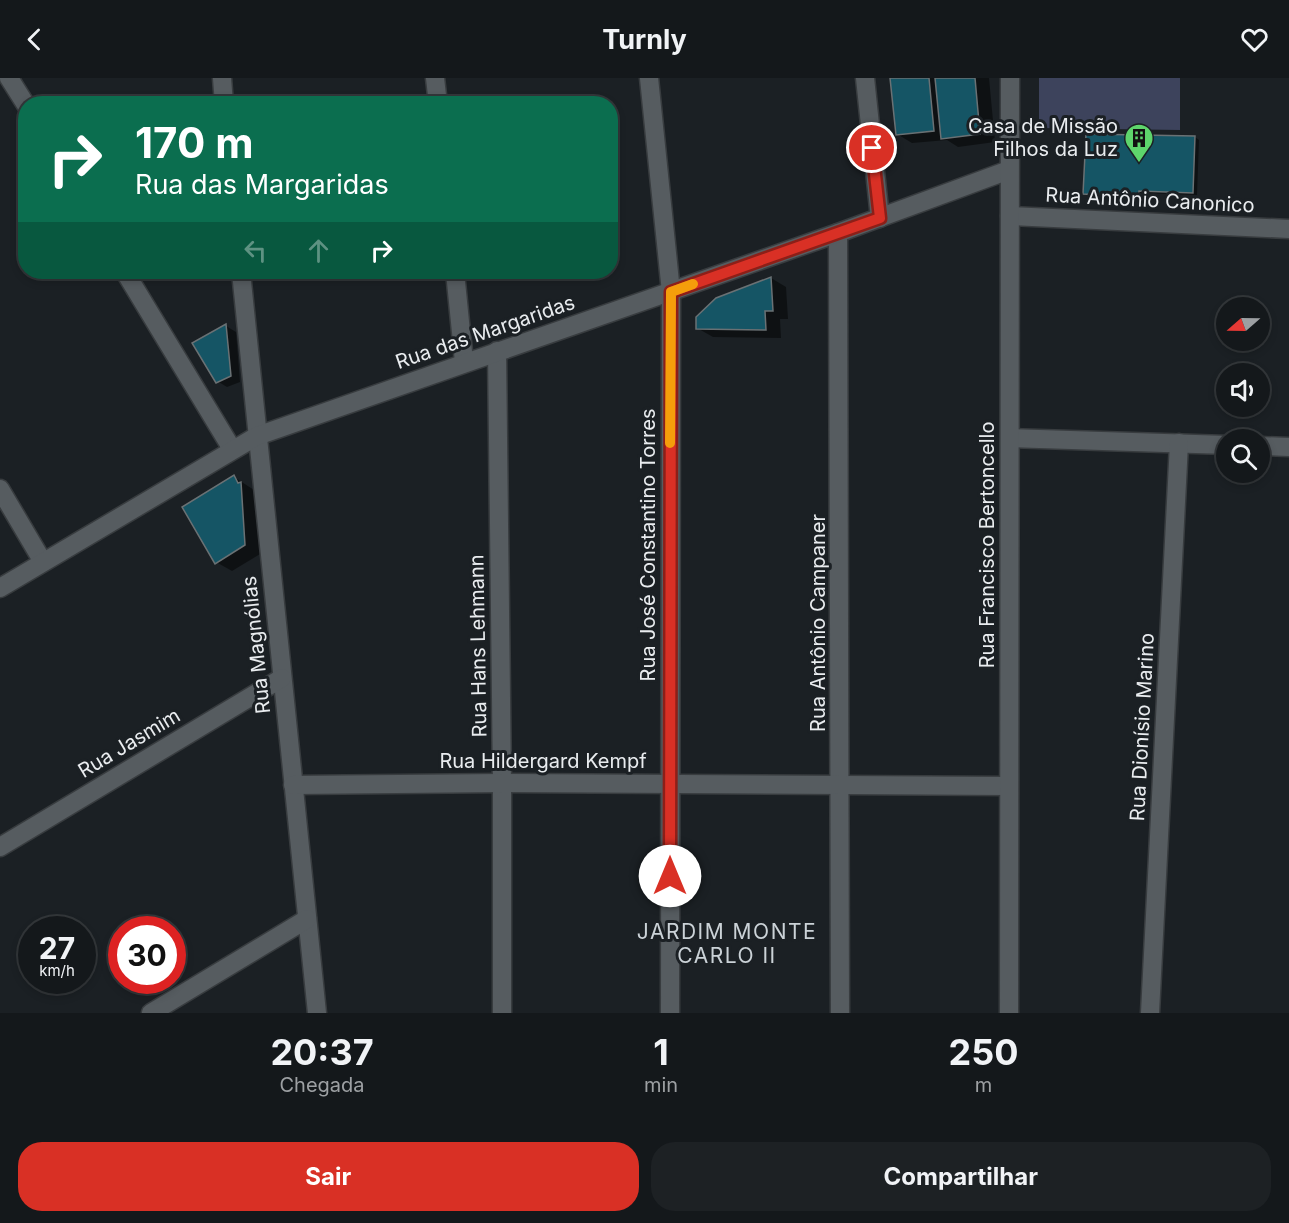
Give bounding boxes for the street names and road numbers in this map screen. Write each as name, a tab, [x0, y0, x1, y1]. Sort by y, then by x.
street label: Rua Antônio Canonico	[1045, 183, 1255, 217]
street label: Rua das Margaridas	[392, 290, 578, 374]
street label: Rua José Constantino Torres	[636, 409, 660, 681]
street label: Rua Francisco Bertoncello	[975, 422, 999, 668]
street label: Rua Antônio Campaner	[806, 514, 830, 732]
street label: Rua Hans Lehmann	[464, 554, 492, 738]
street label: Rua Magnólias	[237, 575, 275, 715]
street label: Rua Dionísio Marino	[1125, 632, 1159, 822]
street label: Rua Jasmim	[74, 703, 184, 783]
street label: Rua Hildergard Kempf	[439, 749, 647, 773]

